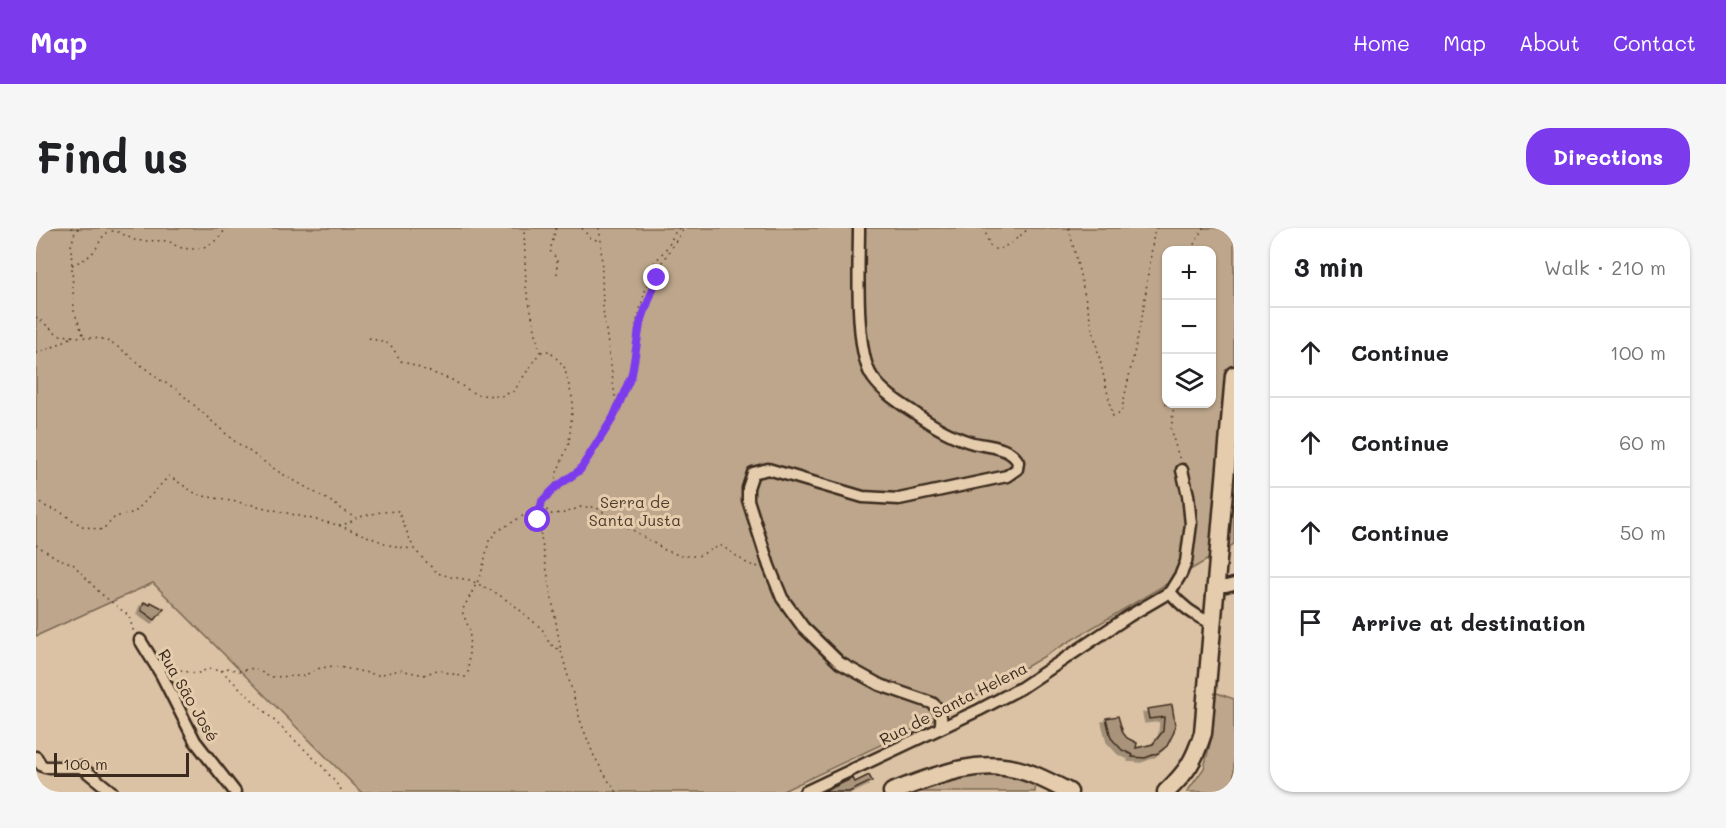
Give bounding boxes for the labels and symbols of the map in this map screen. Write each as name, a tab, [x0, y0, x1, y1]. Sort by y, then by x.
route end	[643, 264, 669, 290]
park label: Serra de Santa Justa	[589, 491, 681, 530]
route start	[524, 506, 550, 532]
street label: Rua São José	[154, 645, 224, 745]
street label: Rua de Santa Helena	[875, 657, 1031, 749]
scale bar	[54, 750, 189, 778]

